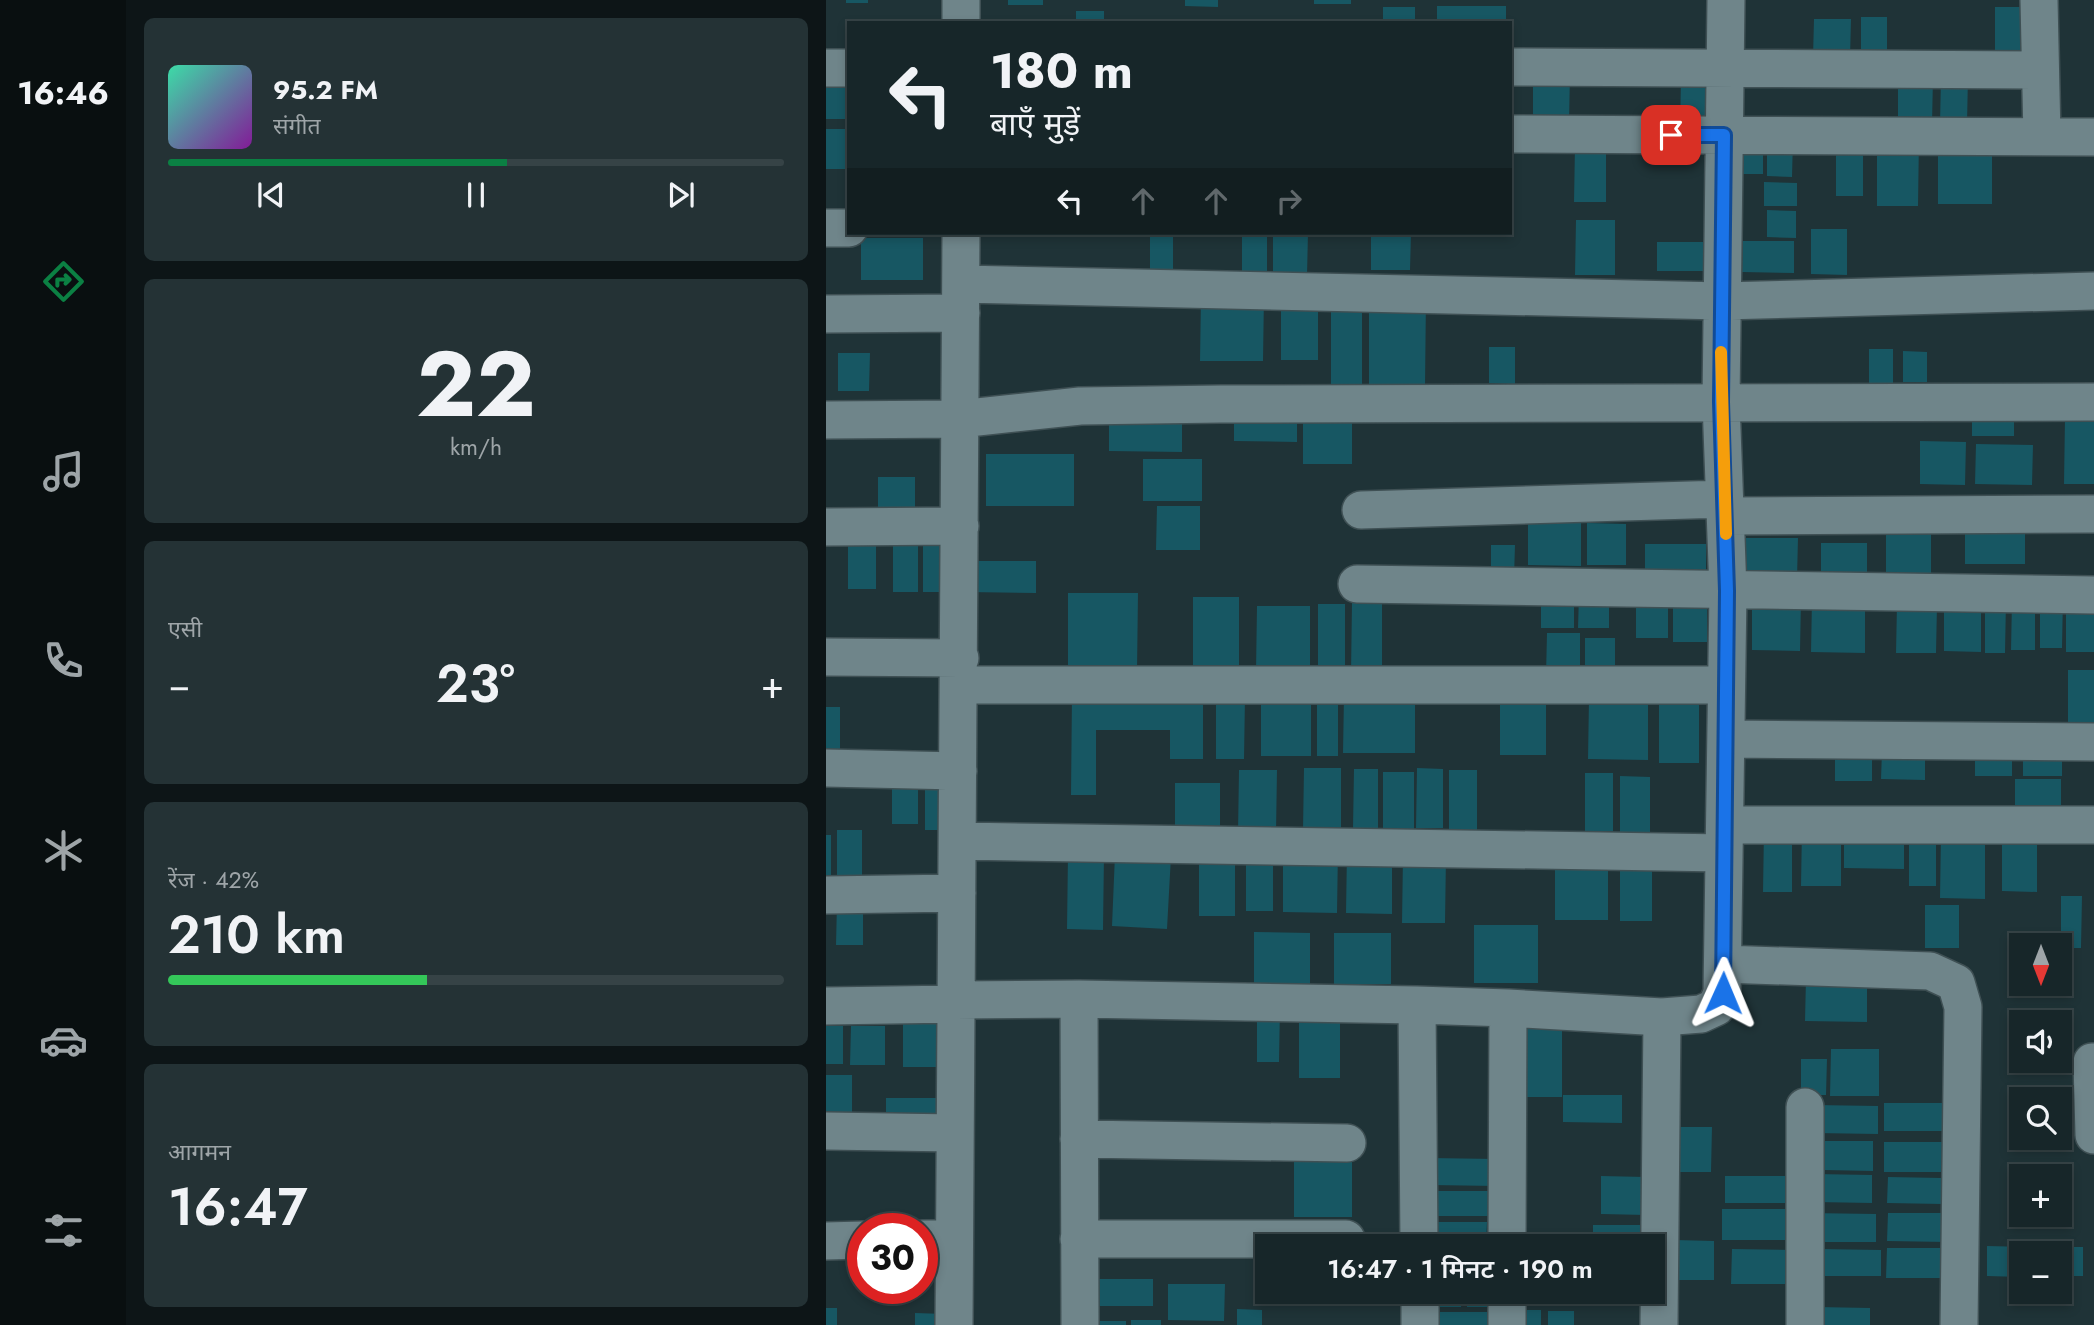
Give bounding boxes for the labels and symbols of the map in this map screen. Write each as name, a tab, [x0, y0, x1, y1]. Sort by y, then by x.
pin	[1641, 105, 1701, 165]
north arrow	[2009, 933, 2072, 996]
position arrow	[1686, 956, 1760, 1030]
speed limit sign: 30	[847, 1213, 938, 1304]

